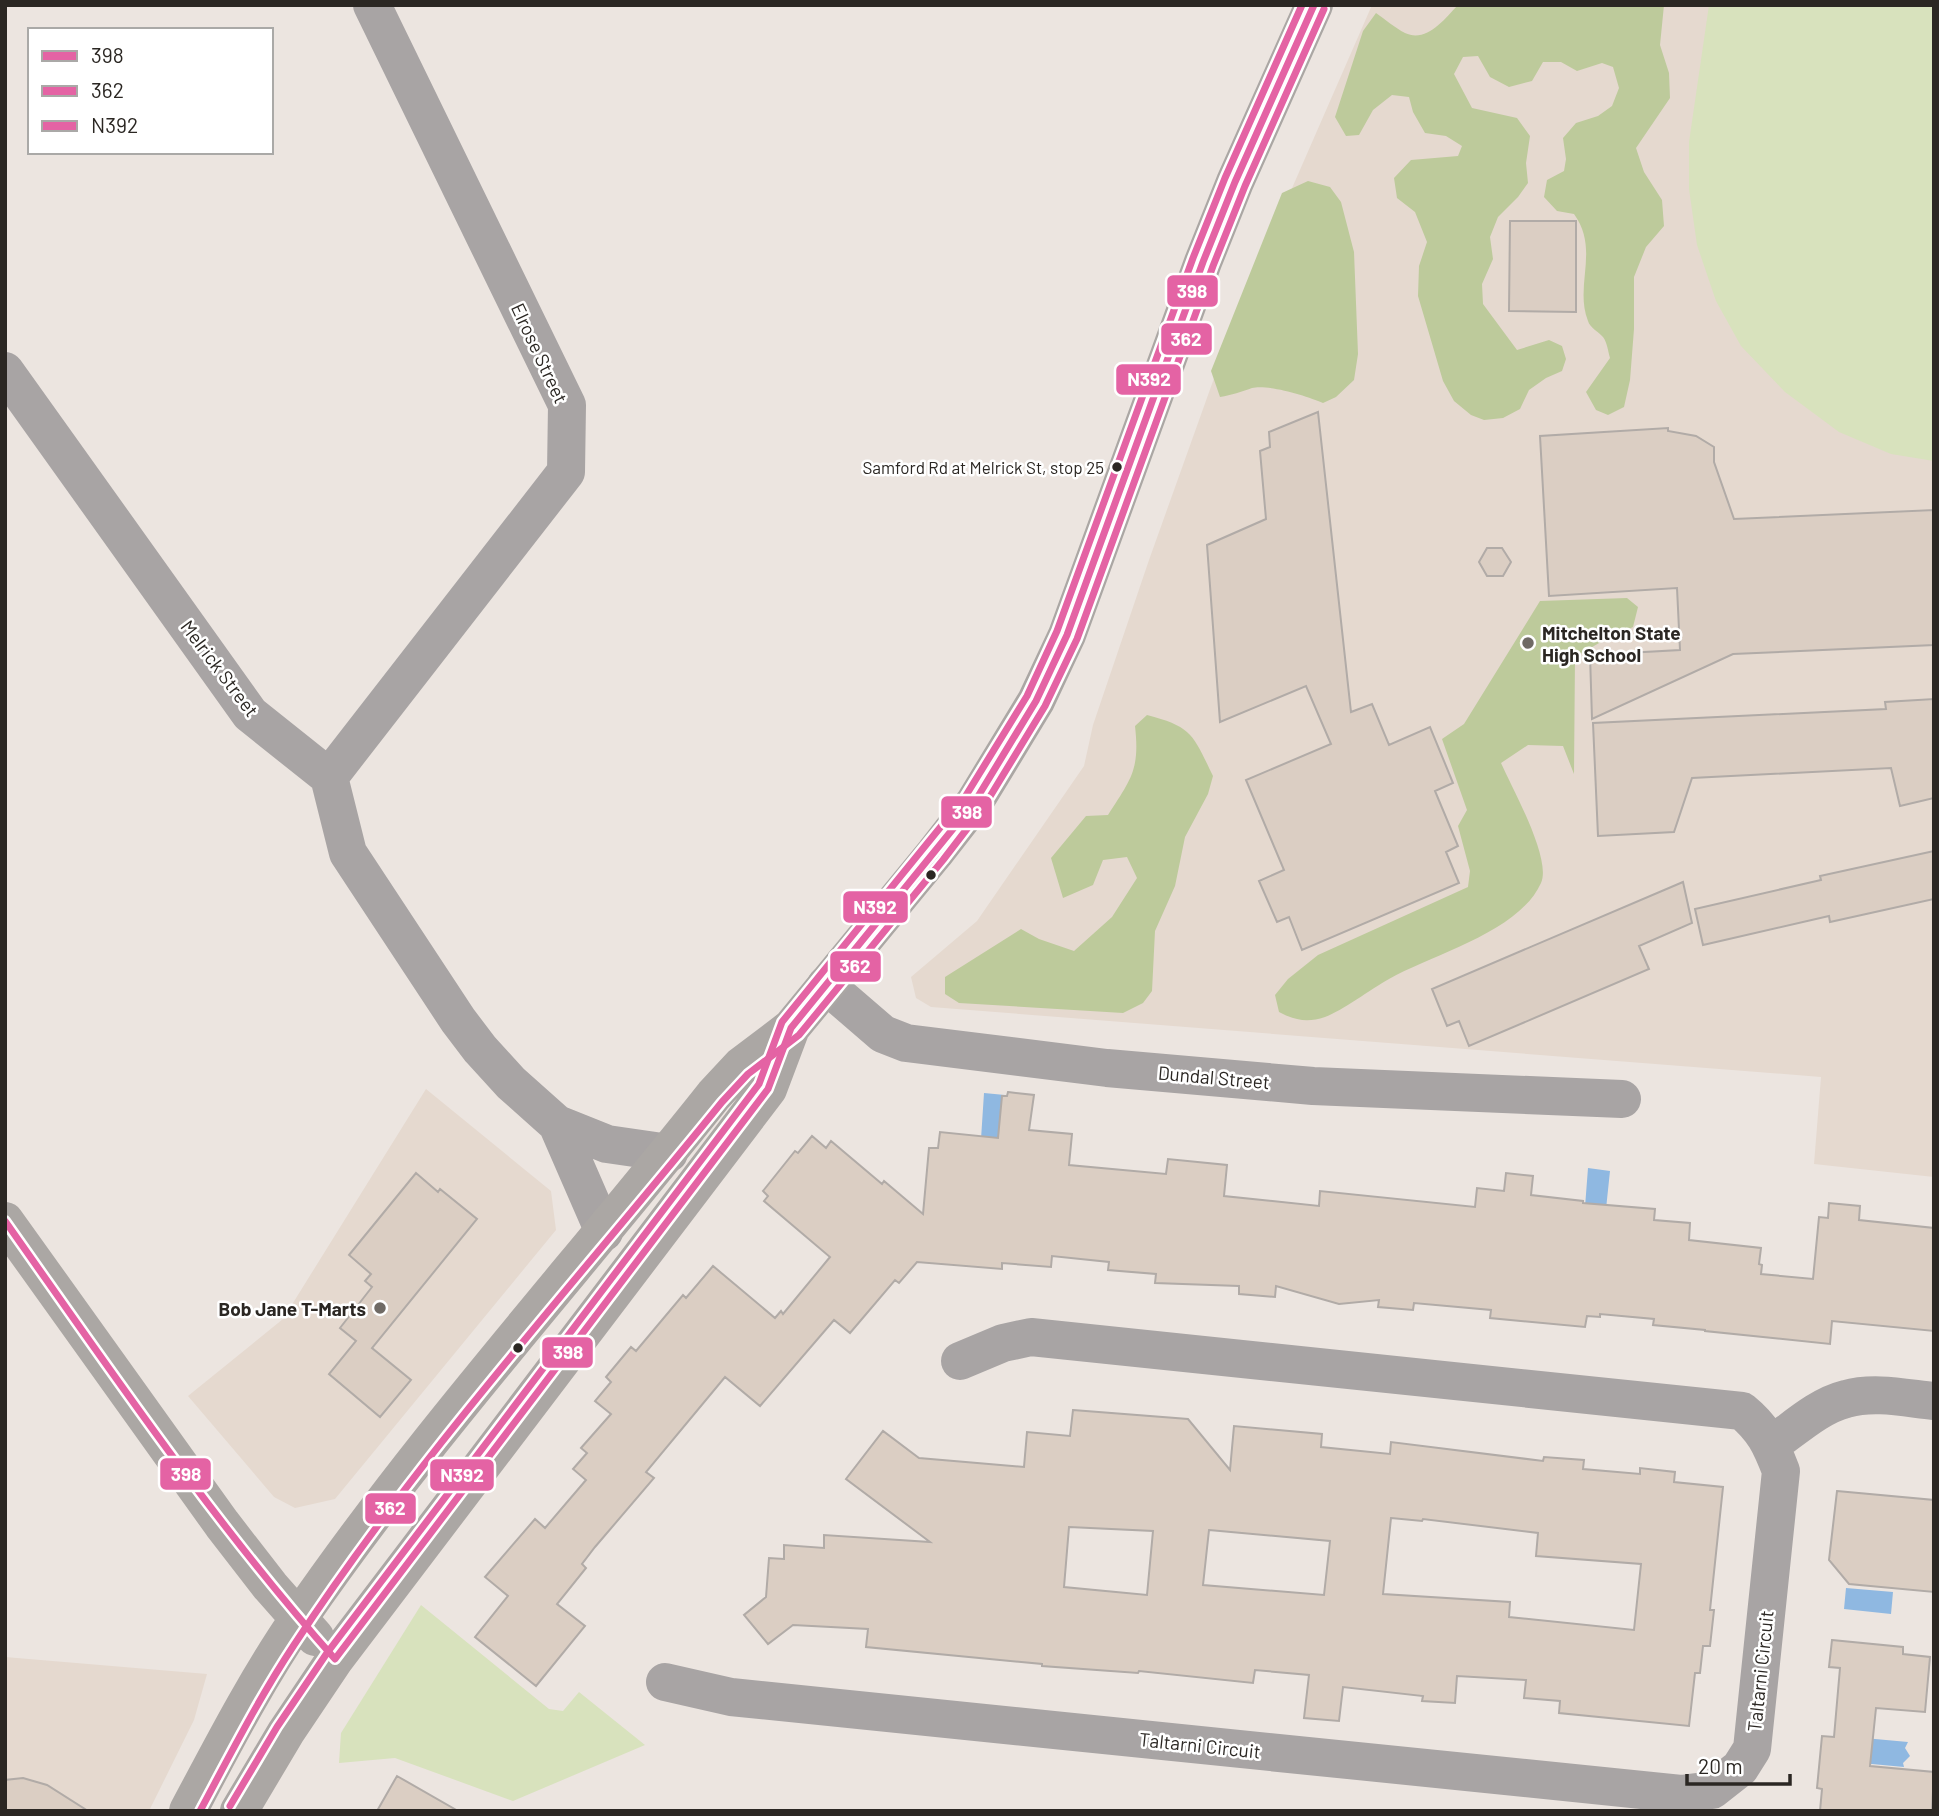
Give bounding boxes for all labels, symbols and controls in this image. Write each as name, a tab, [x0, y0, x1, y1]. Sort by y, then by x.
legend	[28, 28, 273, 154]
text: 398	[91, 42, 124, 67]
text: 362	[91, 77, 124, 102]
text: N392	[91, 112, 138, 137]
line badge: 398	[1166, 274, 1219, 308]
text: 398	[1177, 279, 1207, 302]
street label: Elrose Street	[507, 299, 573, 407]
line badge: 362	[1160, 322, 1213, 356]
text: 362	[1170, 327, 1202, 350]
line badge: N392	[1115, 363, 1182, 396]
text: N392	[1127, 367, 1171, 390]
place label: Samford Rd at Melrick St, stop 25	[862, 457, 1104, 477]
marker: Samford Rd at Melrick St, stop 25	[1110, 460, 1124, 474]
street label: Melrick Street	[176, 615, 264, 721]
place label: Mitchelton State High School	[1542, 621, 1681, 666]
marker: Mitchelton State High School	[1520, 635, 1536, 651]
line badge: 398	[940, 795, 993, 829]
text: 398	[952, 800, 982, 823]
unlabelled marker	[924, 868, 938, 882]
line badge: N392	[842, 890, 909, 924]
text: N392	[853, 895, 897, 918]
line badge: 362	[829, 950, 882, 983]
text: 362	[839, 954, 871, 977]
street label: Dundal Street	[1157, 1061, 1271, 1093]
place label: Bob Jane T-Marts	[218, 1297, 366, 1320]
marker: Bob Jane T-Marts	[372, 1300, 388, 1316]
line badge: 398	[541, 1336, 594, 1369]
text: 398	[553, 1340, 583, 1363]
unlabelled marker	[511, 1341, 525, 1355]
line badge: 398	[159, 1457, 212, 1491]
line badge: N392	[429, 1458, 495, 1492]
text: 398	[171, 1462, 201, 1485]
text: N392	[440, 1463, 484, 1486]
line badge: 362	[364, 1492, 417, 1525]
text: 362	[374, 1496, 406, 1519]
street label: Taltarni Circuit	[1742, 1609, 1778, 1733]
street label: Taltarni Circuit	[1138, 1727, 1262, 1763]
scale bar	[1687, 1742, 1790, 1786]
text: 20 m	[1698, 1753, 1743, 1778]

